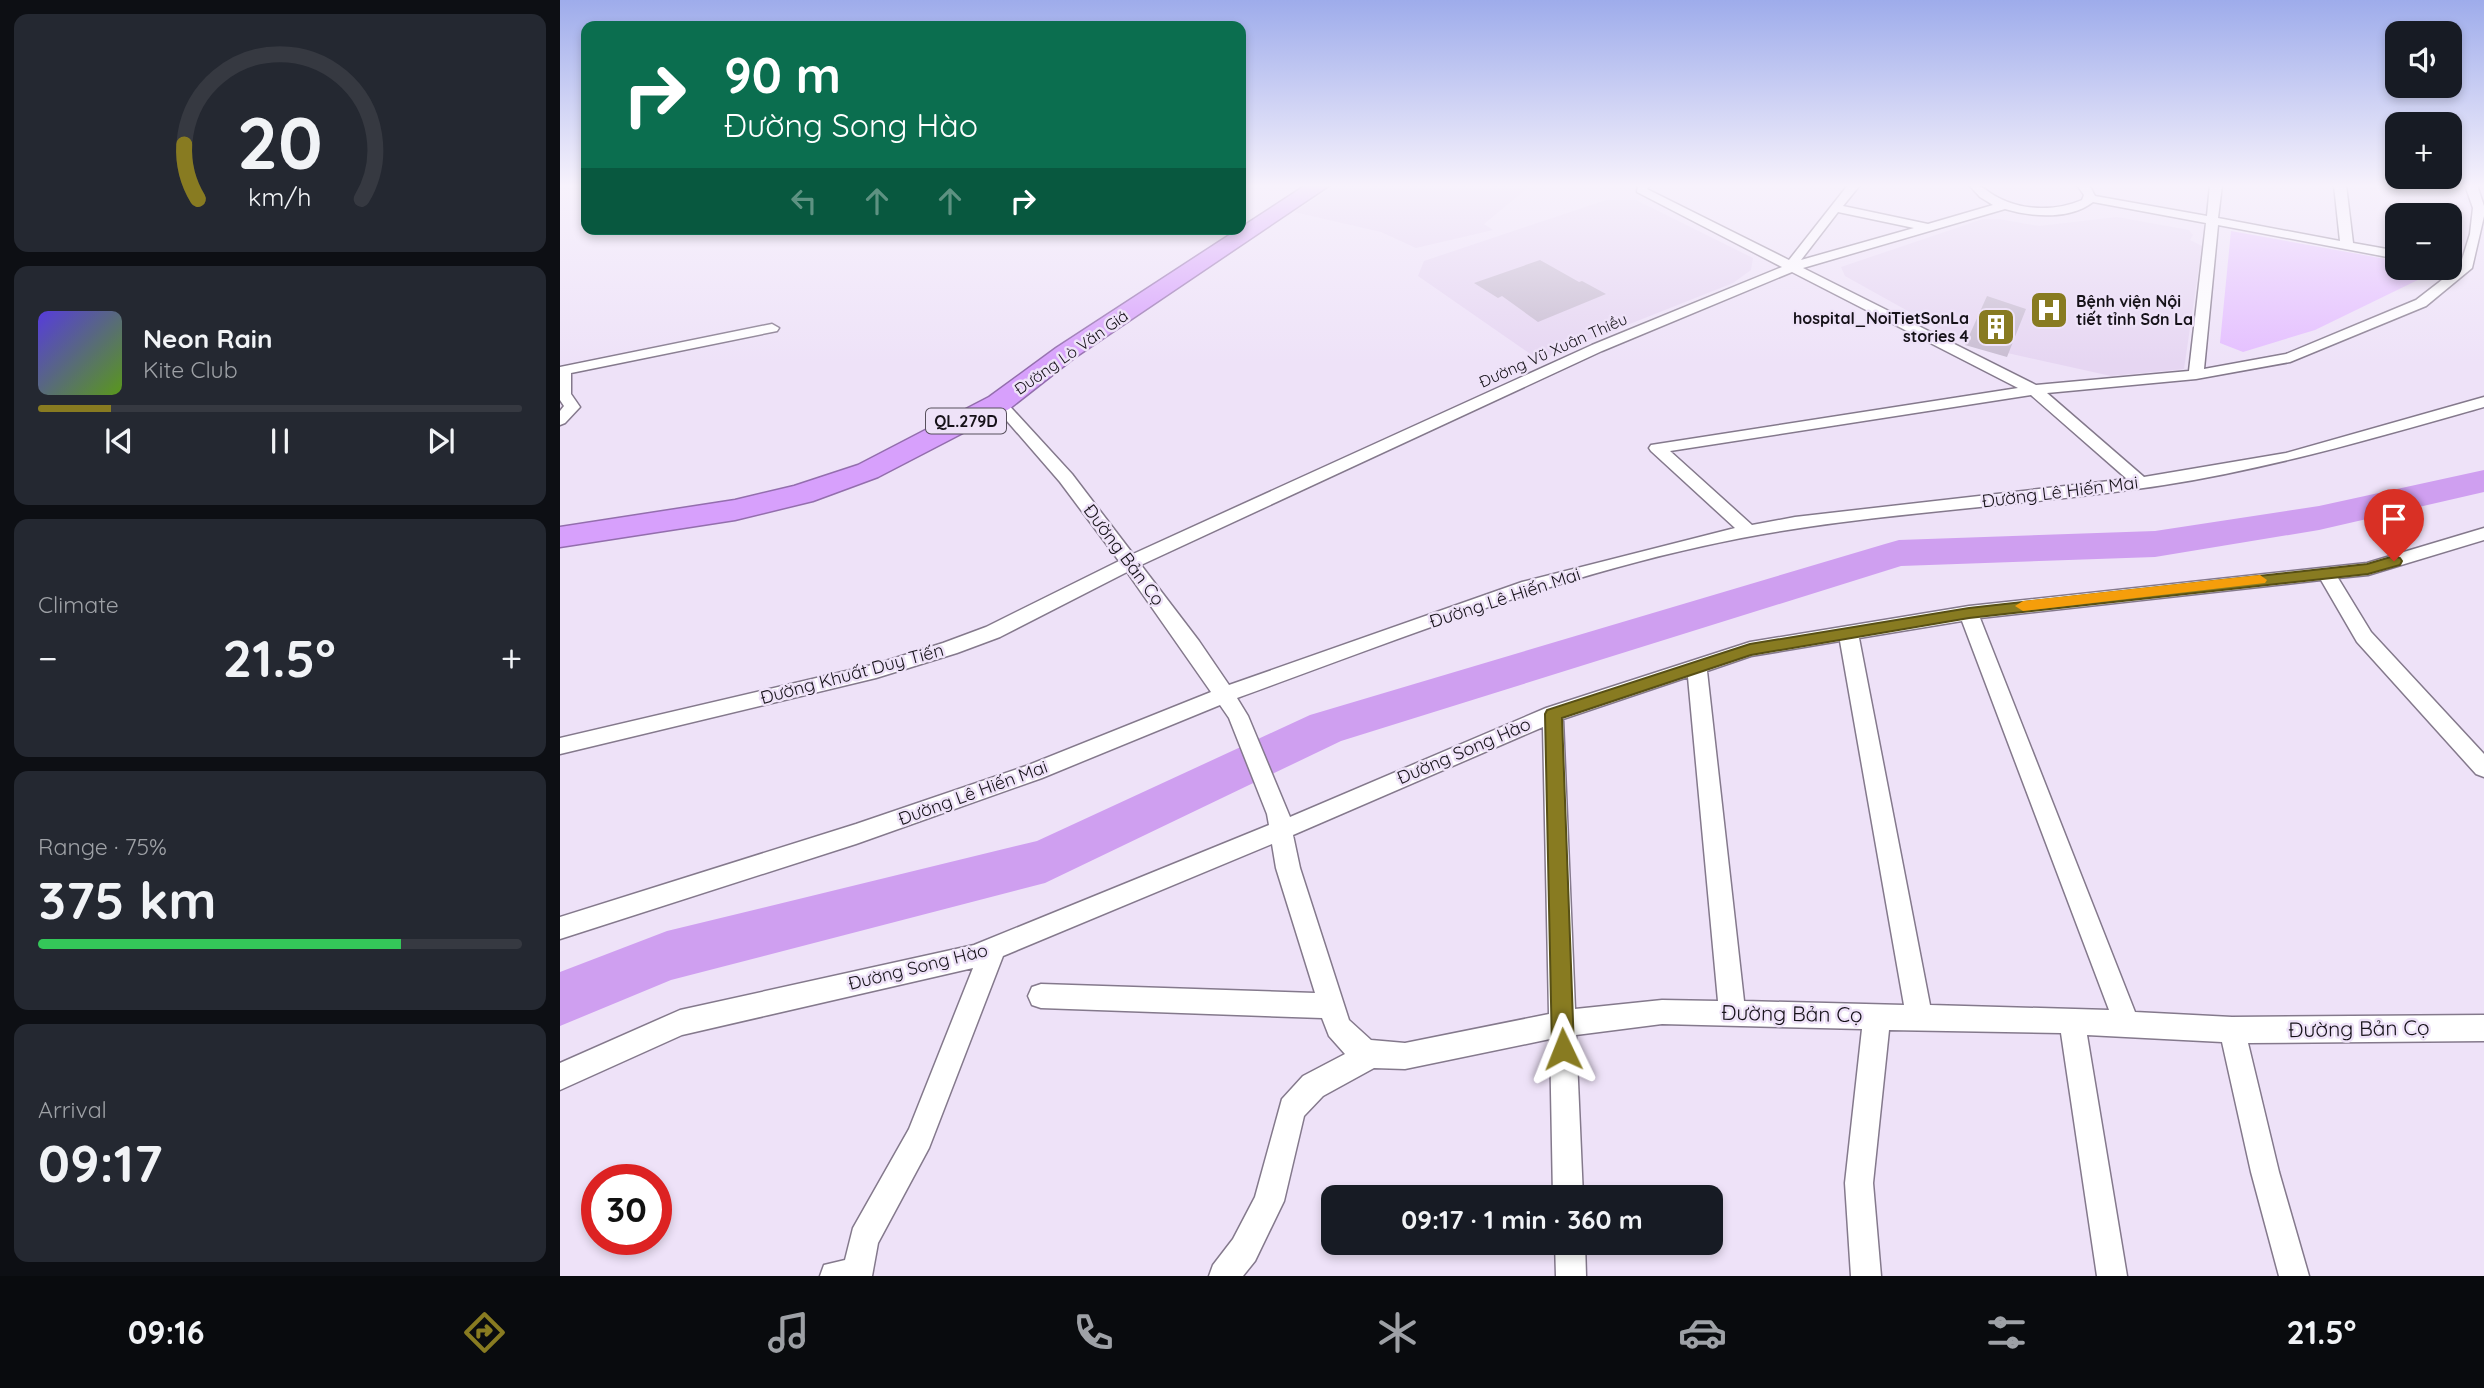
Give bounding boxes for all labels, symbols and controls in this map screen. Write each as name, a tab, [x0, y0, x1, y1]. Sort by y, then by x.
map controls	[2385, 21, 2462, 280]
button: sound	[2385, 21, 2462, 98]
text: 90 m	[724, 44, 841, 105]
icon: right	[609, 49, 700, 140]
text: 20	[237, 97, 323, 188]
text: Đường Song Hào	[724, 105, 978, 145]
button: +	[2385, 112, 2462, 189]
text: km/h	[248, 181, 312, 212]
icon: left	[785, 182, 823, 220]
icon: ahead	[858, 182, 896, 220]
icon: ahead	[931, 182, 969, 220]
icon: right	[1004, 182, 1042, 220]
button: −	[2385, 203, 2462, 280]
hospital icon: Bệnh viện Nội tiết tỉnh Sơn La	[2028, 289, 2070, 331]
place label: Bệnh viện Nội tiết tỉnh Sơn La	[2076, 291, 2193, 329]
street label: Đường Lò Văn Giá	[1010, 305, 1132, 399]
building icon: hospital_NoiTietSonLa stories 4	[1975, 306, 2017, 348]
street label: Đường Vũ Xuân Thiều	[1476, 308, 1630, 392]
place label: hospital_NoiTietSonLa stories 4	[1793, 308, 1970, 346]
text: Neon Rain	[143, 322, 272, 355]
text: Kite Club	[143, 355, 238, 384]
road number: QL.279D	[926, 408, 1006, 434]
icon: previous	[100, 422, 138, 460]
icon: pause	[261, 422, 299, 460]
icon: next	[422, 422, 460, 460]
street label: Đường Lê Hiến Mai	[1981, 471, 2139, 512]
pin	[2364, 489, 2424, 561]
street label: Đường Bản Cọ	[1079, 499, 1170, 610]
icon: arrive	[2375, 500, 2413, 538]
street label: Đường Lê Hiến Mai	[1427, 562, 1583, 633]
text: Climate	[38, 590, 119, 619]
text: 21.5°	[223, 625, 336, 690]
text: −	[38, 634, 58, 682]
text: +	[501, 634, 522, 682]
street label: Đường Khuất Duy Tiến	[758, 638, 946, 709]
street label: Đường Song Hào	[1394, 712, 1534, 789]
street label: Đường Lê Hiến Mai	[895, 755, 1051, 830]
text: Range · 75%	[38, 832, 167, 861]
text: 375 km	[38, 867, 217, 932]
street label: Đường Song Hào	[846, 938, 990, 995]
street label: Đường Bản Cọ	[1721, 999, 1863, 1027]
position arrow	[1526, 1012, 1600, 1086]
street label: Đường Bản Cọ	[2288, 1014, 2430, 1042]
text: Arrival	[38, 1095, 107, 1124]
text: 09:17	[38, 1130, 162, 1195]
speed limit sign: 30	[581, 1164, 672, 1255]
text: 09:17 · 1 min · 360 m	[1401, 1203, 1643, 1236]
icon: directions	[460, 1308, 509, 1357]
icon: music	[764, 1308, 813, 1357]
icon: phone	[1069, 1308, 1118, 1357]
icon: climate	[1373, 1308, 1422, 1357]
icon: car	[1678, 1308, 1727, 1357]
icon: filters	[1982, 1308, 2031, 1357]
text: 09:16	[128, 1312, 204, 1352]
text: 21.5°	[2287, 1312, 2356, 1352]

